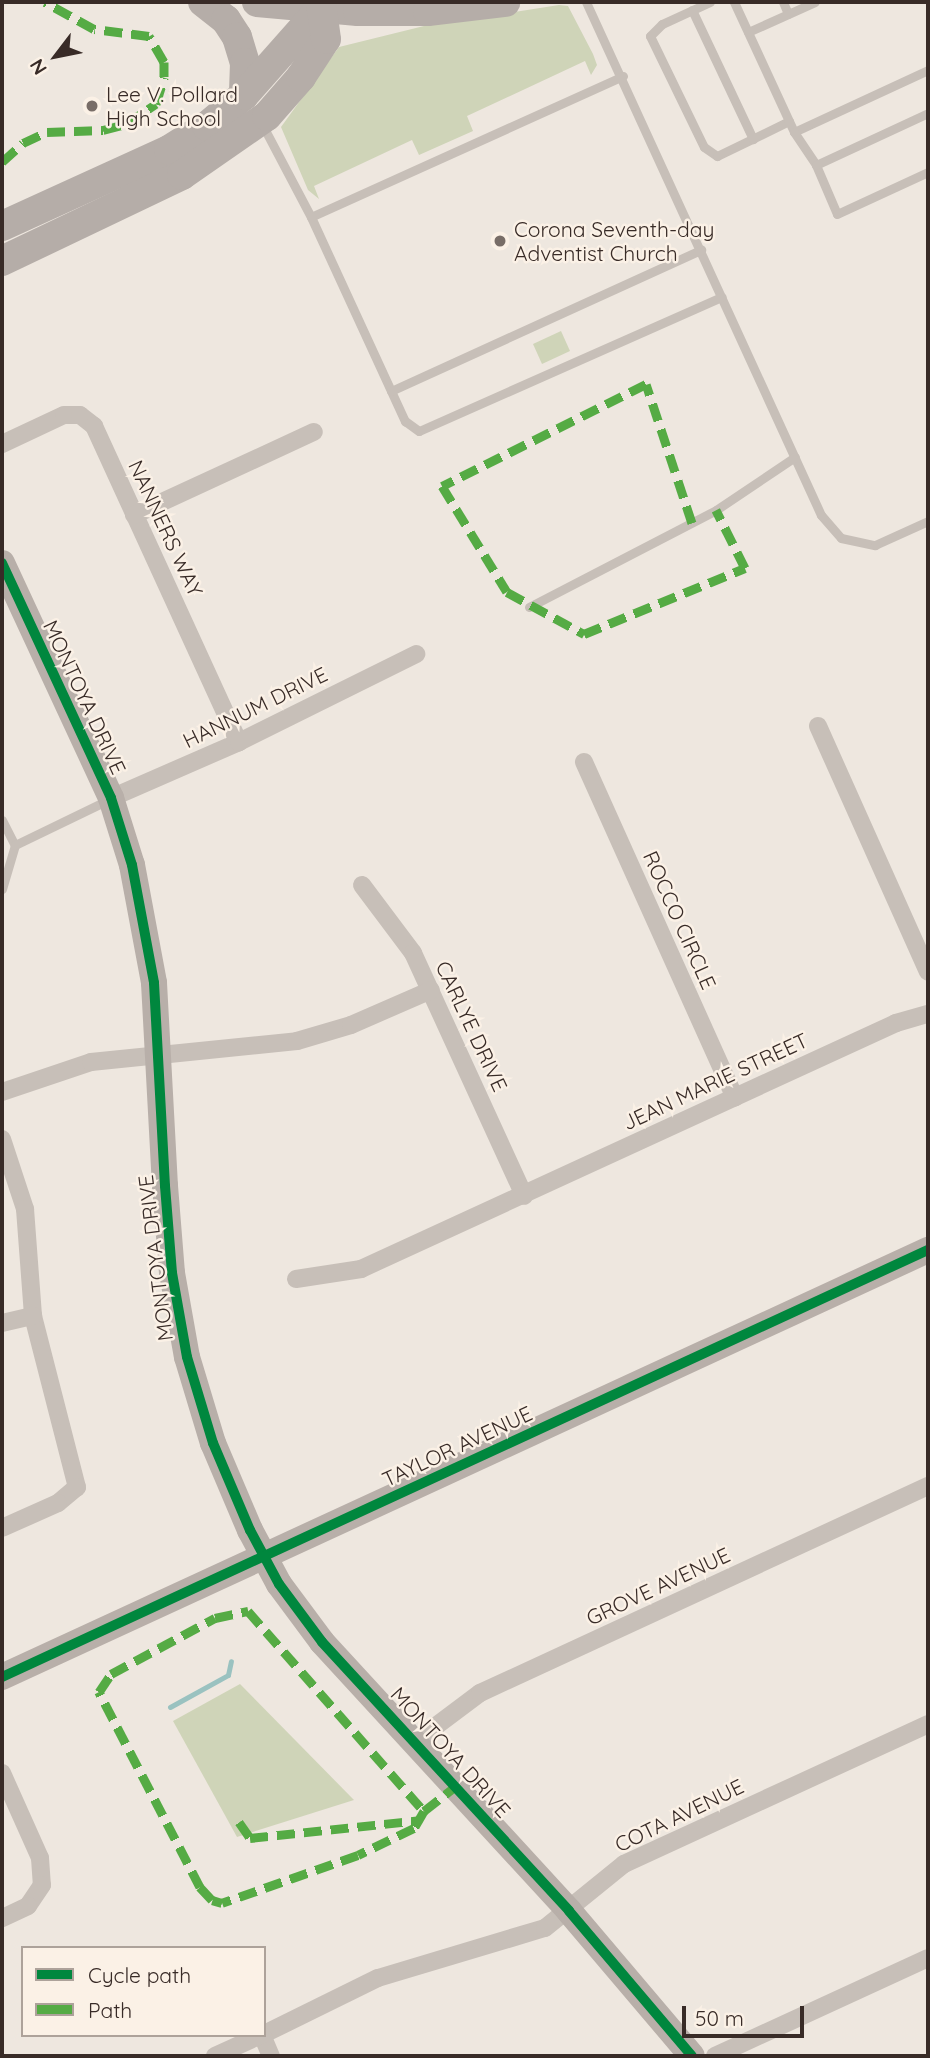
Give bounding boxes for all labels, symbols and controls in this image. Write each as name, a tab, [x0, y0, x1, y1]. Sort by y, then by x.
north arrow	[21, 21, 91, 91]
text: N	[24, 55, 52, 79]
place label: Lee V. Pollard High School	[106, 81, 238, 131]
marker: Lee V. Pollard High School	[84, 98, 100, 114]
place label: Corona Seventh-day Adventist Church	[514, 216, 714, 266]
marker: Corona Seventh-day Adventist Church	[492, 233, 508, 249]
street label: NANNERS WAY	[123, 456, 209, 600]
street label: MONTOYA DRIVE	[38, 616, 132, 778]
street label: HANNUM DRIVE	[179, 661, 331, 753]
street label: ROCCO CIRCLE	[638, 847, 722, 993]
street label: CARLYE DRIVE	[431, 957, 513, 1095]
street label: JEAN MARIE STREET	[618, 1027, 812, 1135]
street label: MONTOYA DRIVE	[132, 1174, 178, 1342]
street label: TAYLOR AVENUE	[378, 1400, 536, 1492]
street label: GROVE AVENUE	[582, 1542, 734, 1630]
street label: MONTOYA DRIVE	[386, 1682, 516, 1822]
street label: COTA AVENUE	[611, 1773, 747, 1857]
legend	[21, 1946, 266, 2037]
text: Cycle path	[88, 1962, 191, 1988]
scale bar	[685, 1992, 808, 2036]
text: Path	[88, 1997, 132, 2023]
text: 50 m	[695, 2005, 744, 2031]

